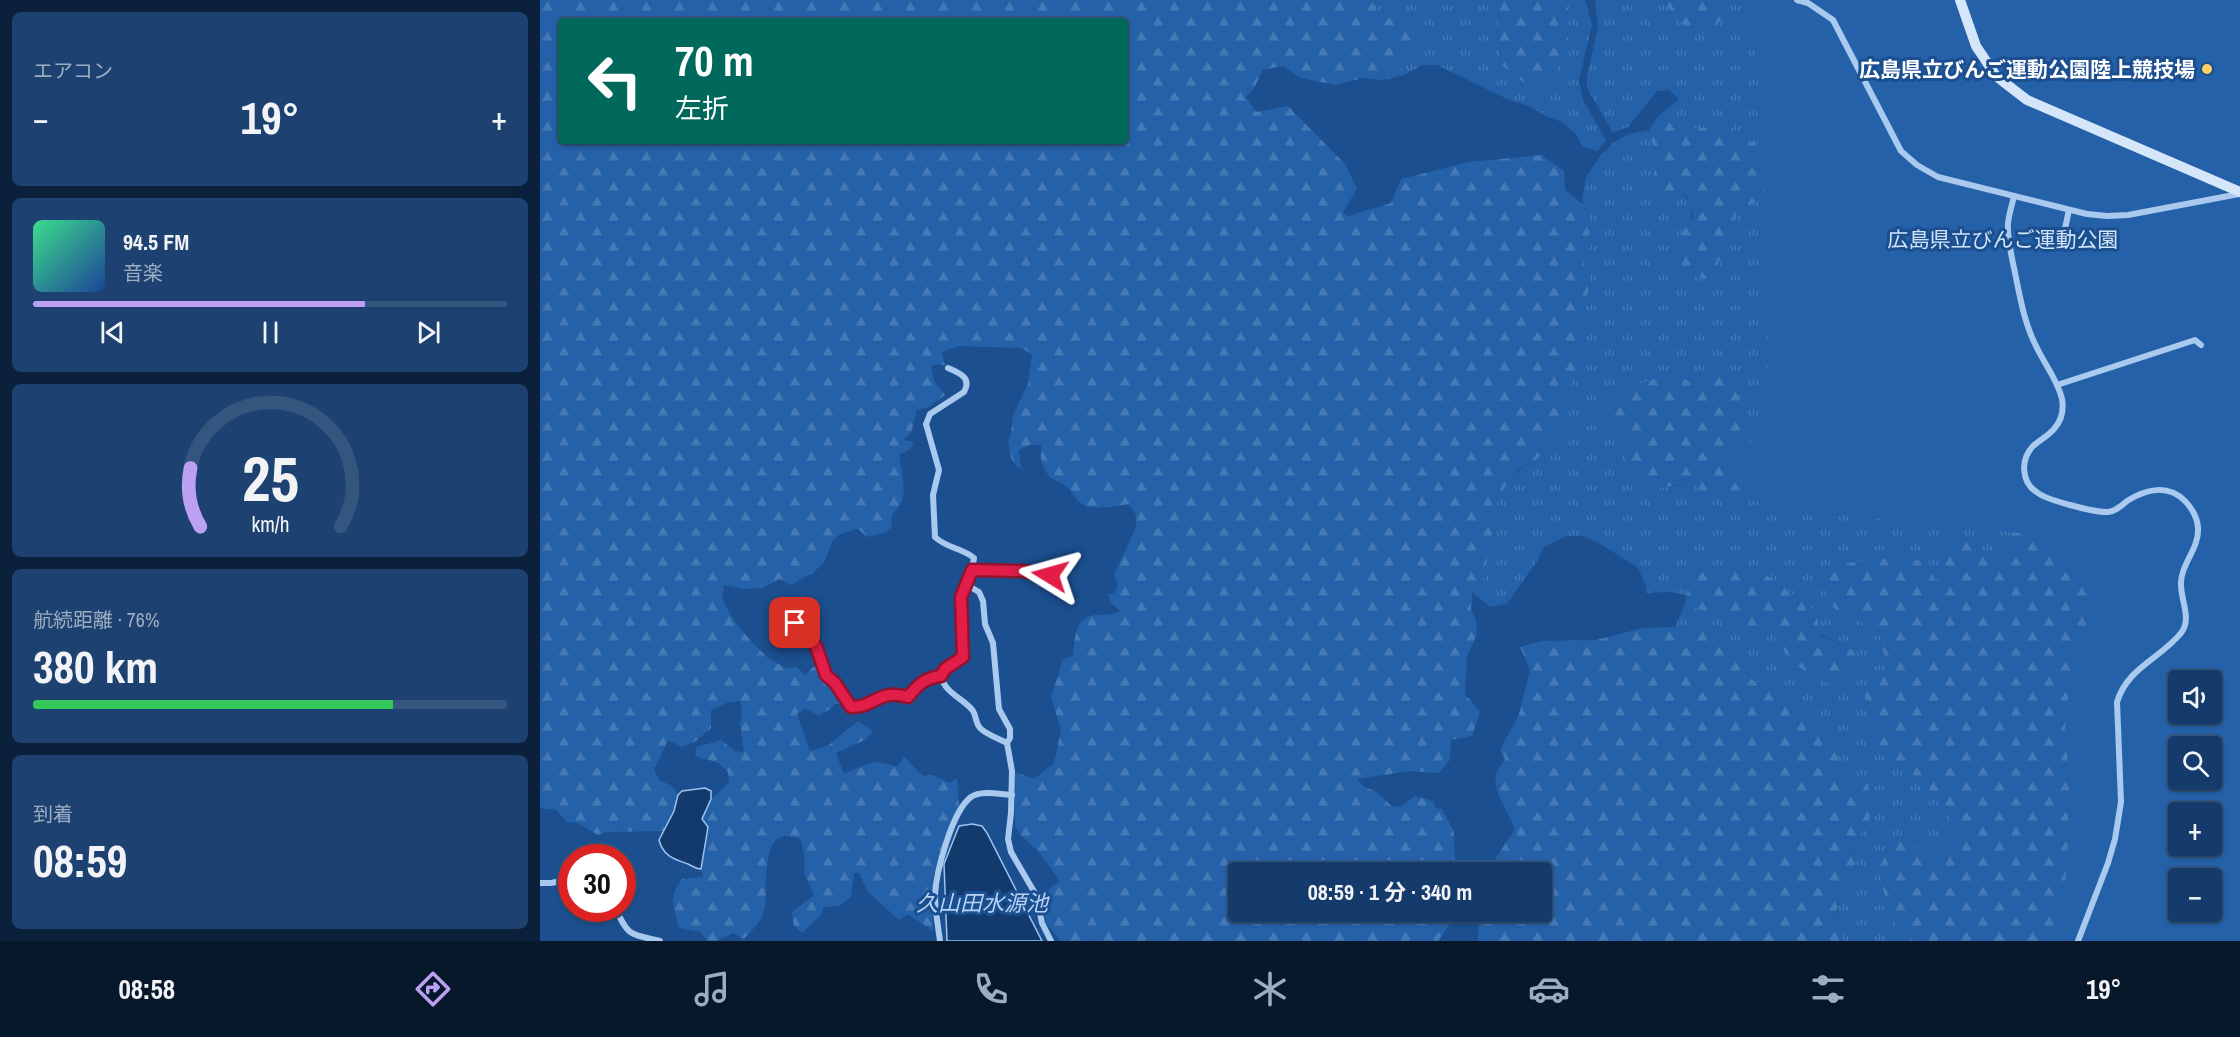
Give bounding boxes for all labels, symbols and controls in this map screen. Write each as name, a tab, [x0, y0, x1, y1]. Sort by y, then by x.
text: 70 m	[675, 33, 754, 89]
icon: left	[576, 42, 654, 120]
place label: 広島県立びんご運動公園陸上競技場	[1859, 55, 2195, 84]
text: エアコン	[33, 57, 113, 84]
marker: 広島県立びんご運動公園陸上競技場	[2200, 62, 2214, 76]
text: 19°	[240, 87, 300, 148]
text: 左折	[675, 90, 729, 126]
text: −	[33, 96, 49, 140]
text: +	[491, 96, 507, 140]
park label: 広島県立びんご運動公園	[1888, 225, 2119, 254]
text: 94.5 FM	[123, 227, 189, 257]
text: 音楽	[123, 259, 163, 286]
icon: previous	[96, 316, 129, 349]
icon: pause	[254, 316, 287, 349]
icon: next	[412, 316, 445, 349]
text: 25	[242, 437, 298, 521]
text: km/h	[251, 511, 289, 540]
position arrow	[1018, 543, 1082, 607]
pin	[769, 597, 820, 648]
text: 航続距離 · 76%	[33, 606, 160, 633]
icon: arrive	[778, 606, 811, 639]
text: 380 km	[33, 636, 158, 697]
map controls	[2168, 670, 2222, 922]
button: sound	[2168, 670, 2222, 724]
button: search	[2168, 736, 2222, 790]
text: 到着	[33, 800, 73, 827]
button: +	[2168, 802, 2222, 856]
text: 08:59	[33, 830, 127, 891]
speed limit sign: 30	[558, 844, 636, 922]
button: −	[2168, 868, 2222, 922]
text: 08:59 · 1 分 · 340 m	[1308, 877, 1472, 907]
water label: 久山田水源池	[916, 888, 1050, 918]
icon: directions	[412, 968, 454, 1010]
icon: music	[691, 968, 733, 1010]
icon: phone	[970, 968, 1012, 1010]
icon: climate	[1249, 968, 1291, 1010]
icon: car	[1528, 968, 1570, 1010]
icon: filters	[1807, 968, 1849, 1010]
text: 08:58	[118, 971, 175, 1007]
text: 19°	[2086, 971, 2121, 1007]

